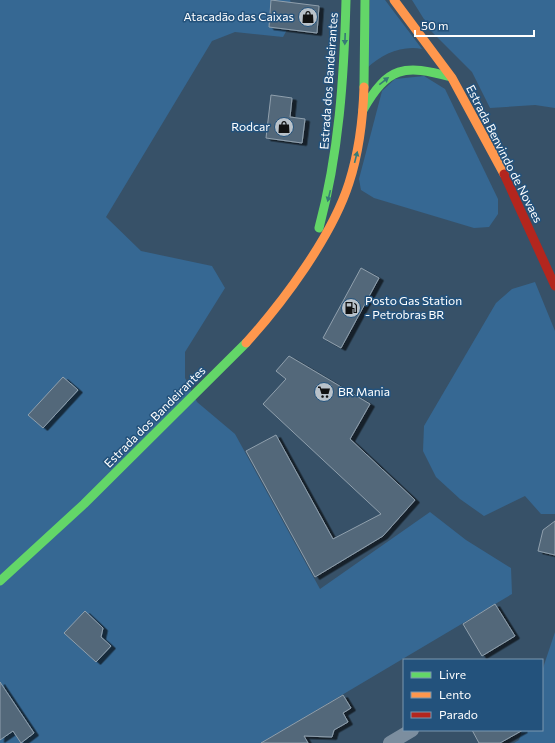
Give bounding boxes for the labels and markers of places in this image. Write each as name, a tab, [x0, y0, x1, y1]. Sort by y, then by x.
shop icon: Atacadão das Caixas	[297, 6, 319, 28]
place label: Atacadão das Caixas	[184, 9, 294, 23]
shop icon: Rodcar	[273, 116, 295, 138]
place label: Rodcar	[231, 119, 270, 133]
place label: Posto Gas Station - Petrobras BR	[365, 293, 462, 321]
fuel station icon: Posto Gas Station - Petrobras BR	[340, 297, 362, 319]
supermarket icon: BR Mania	[313, 381, 335, 403]
place label: BR Mania	[338, 384, 390, 398]

